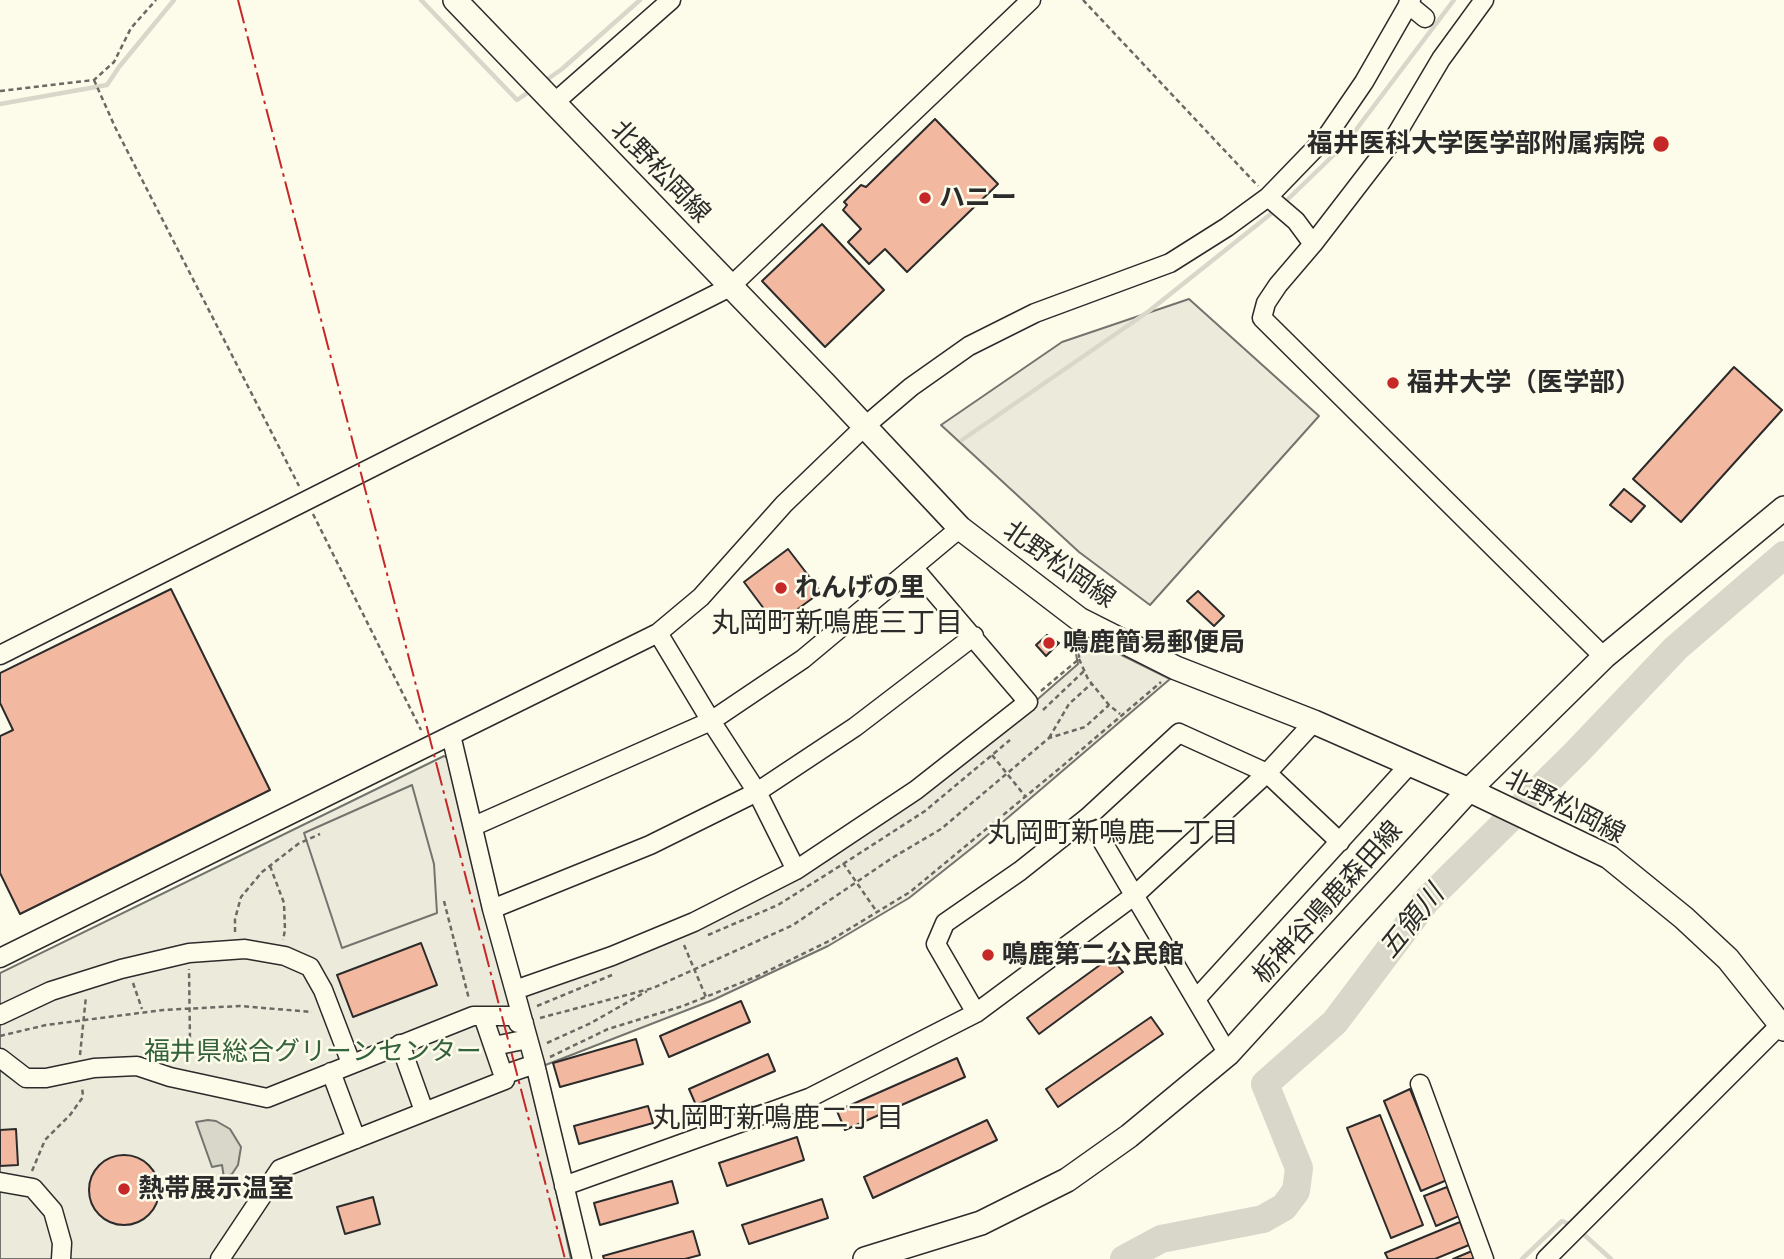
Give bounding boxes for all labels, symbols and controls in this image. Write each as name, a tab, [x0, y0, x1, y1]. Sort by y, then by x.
street label: 北野松岡線	[604, 114, 716, 230]
place label: 福井医科大学医学部附属病院	[1307, 128, 1645, 160]
marker: 福井医科大学医学部附属病院	[1651, 134, 1671, 154]
place label: ハニー	[939, 182, 1017, 214]
marker: ハニー	[917, 190, 933, 206]
place label: 福井大学（医学部）	[1407, 367, 1641, 399]
marker: 福井大学（医学部）	[1385, 375, 1401, 391]
street label: 北野松岡線	[997, 515, 1121, 615]
place label: れんげの里	[795, 572, 925, 604]
marker: れんげの里	[773, 580, 789, 596]
district label: 丸岡町新鳴鹿三丁目	[711, 607, 963, 641]
place label: 鳴鹿簡易郵便局	[1063, 627, 1245, 659]
marker: 鳴鹿簡易郵便局	[1041, 635, 1057, 651]
street label: 北野松岡線	[1500, 764, 1630, 850]
street label: 栃神谷鳴鹿森田線	[1247, 815, 1409, 991]
district label: 丸岡町新鳴鹿一丁目	[987, 817, 1239, 851]
water label: 五領川	[1373, 879, 1451, 965]
place label: 鳴鹿第二公民館	[1002, 939, 1184, 971]
marker: 鳴鹿第二公民館	[980, 947, 996, 963]
park label: 福井県総合グリーンセンター	[144, 1036, 482, 1068]
district label: 丸岡町新鳴鹿二丁目	[652, 1102, 904, 1136]
place label: 熱帯展示温室	[138, 1173, 294, 1205]
marker: 熱帯展示温室	[116, 1181, 132, 1197]

